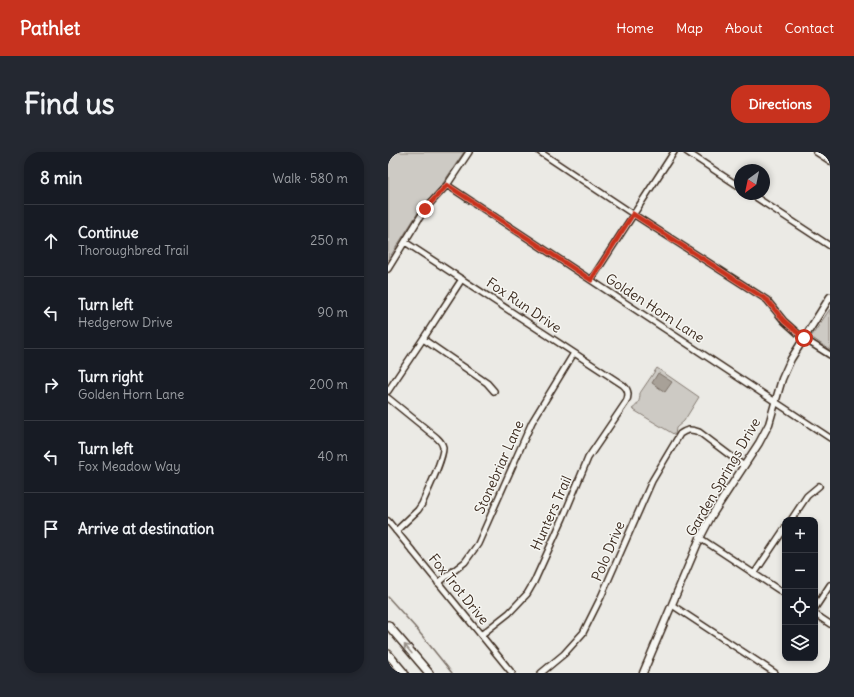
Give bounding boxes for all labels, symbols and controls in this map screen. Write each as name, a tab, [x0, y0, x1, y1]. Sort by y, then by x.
text: Pathlet	[20, 16, 80, 40]
text: Home	[616, 19, 654, 37]
text: Map	[676, 19, 703, 37]
text: About	[725, 19, 763, 37]
text: Contact	[785, 19, 834, 37]
button: Directions	[731, 85, 830, 123]
text: Find us	[24, 86, 115, 122]
north arrow	[734, 164, 770, 200]
text: 8 min	[40, 167, 82, 189]
text: Walk · 580 m	[273, 170, 348, 187]
route end	[416, 200, 434, 218]
text: Continue	[78, 223, 139, 242]
icon: ahead	[40, 230, 62, 252]
text: 250 m	[310, 232, 348, 249]
text: Thoroughbred Trail	[78, 242, 189, 259]
street label: Golden Horn Lane	[602, 269, 708, 347]
street label: Fox Run Drive	[483, 273, 565, 337]
text: Turn left	[78, 295, 133, 314]
icon: left	[40, 302, 62, 324]
text: 90 m	[317, 304, 348, 321]
text: Hedgerow Drive	[78, 314, 173, 331]
route start	[795, 329, 813, 347]
text: Turn right	[78, 367, 143, 386]
icon: right	[40, 374, 62, 396]
text: 200 m	[309, 376, 348, 393]
text: Golden Horn Lane	[78, 386, 184, 403]
street label: Garden Springs Drive	[682, 414, 764, 540]
street label: Stonebriar Lane	[470, 417, 528, 517]
text: Turn left	[78, 439, 133, 458]
icon: left	[40, 446, 62, 468]
text: 40 m	[317, 448, 348, 465]
text: Fox Meadow Way	[78, 458, 181, 475]
street label: Hunters Trail	[527, 473, 575, 553]
map controls	[782, 517, 818, 661]
button: +	[782, 517, 818, 553]
icon: arrive	[40, 518, 62, 540]
street label: Polo Drive	[587, 518, 629, 584]
text: Arrive at destination	[78, 519, 214, 538]
street label: Fox Trot Drive	[425, 550, 493, 628]
button: −	[782, 553, 818, 589]
button: locate	[782, 589, 818, 625]
button: layers	[782, 625, 818, 661]
one-way arrow	[404, 643, 413, 654]

